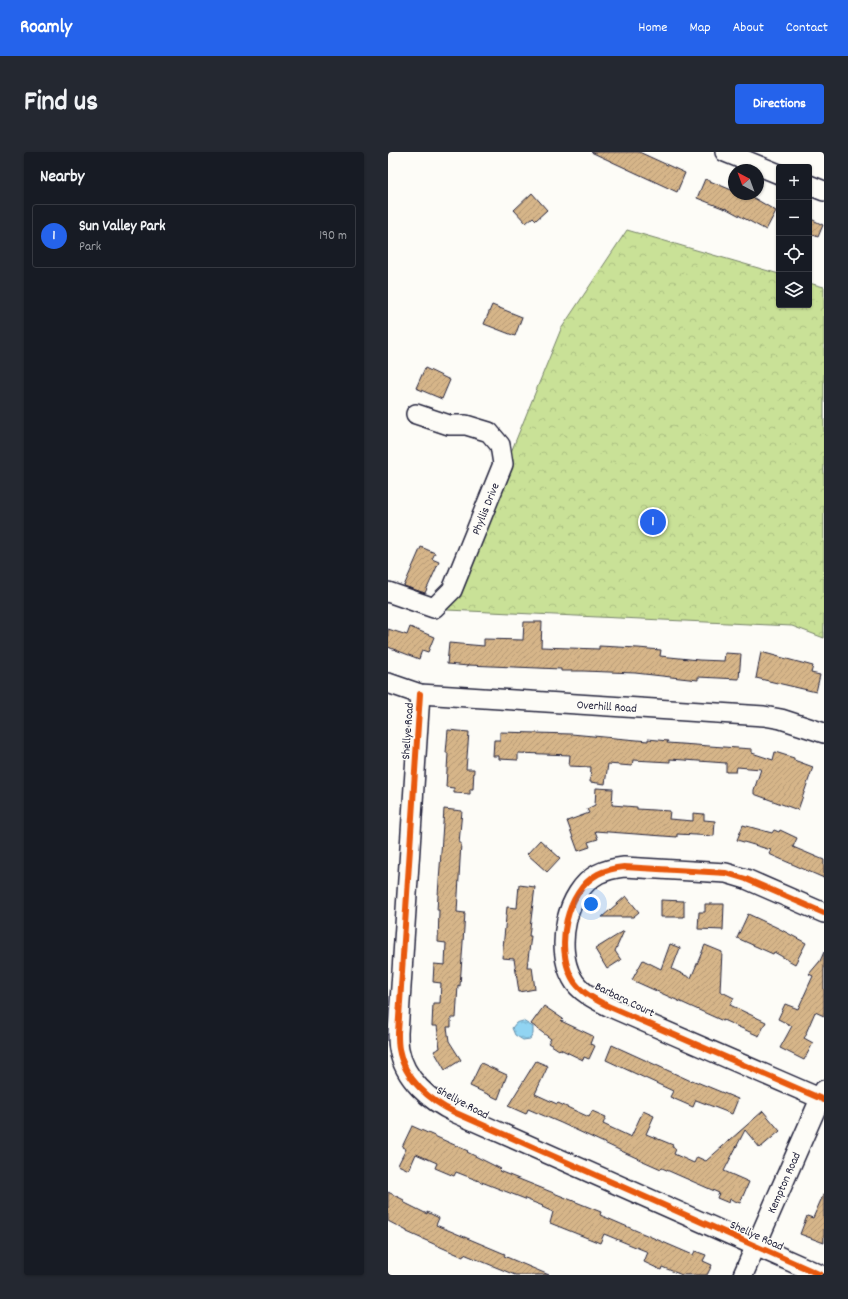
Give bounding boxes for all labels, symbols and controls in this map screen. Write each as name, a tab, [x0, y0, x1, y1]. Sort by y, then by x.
text: Roamly	[20, 15, 72, 42]
text: Home	[638, 18, 667, 38]
text: Map	[689, 18, 711, 38]
text: About	[733, 18, 764, 38]
text: Contact	[786, 18, 828, 38]
text: Find us	[24, 84, 98, 124]
button: Directions	[735, 84, 824, 124]
north arrow	[728, 164, 764, 200]
map controls	[776, 164, 812, 308]
button: +	[776, 164, 812, 200]
text: Nearby	[40, 166, 84, 190]
button: −	[776, 200, 812, 236]
text: Sun Valley Park	[79, 216, 166, 238]
text: 1	[53, 227, 55, 246]
text: 190 m	[319, 227, 347, 246]
button: locate	[776, 236, 812, 272]
text: Park	[79, 238, 101, 257]
button: layers	[776, 272, 812, 308]
street label: Phyllis Drive	[468, 481, 504, 538]
pin: 1	[640, 507, 666, 537]
street label: Overhill Road	[576, 697, 637, 718]
street label: Shellye Road	[398, 702, 419, 760]
your location	[581, 894, 601, 914]
street label: Barbara Court	[592, 979, 658, 1022]
street label: Shellye Road	[433, 1082, 491, 1124]
street label: Kempton Road	[764, 1150, 806, 1216]
street label: Shellye Road	[727, 1217, 786, 1256]

